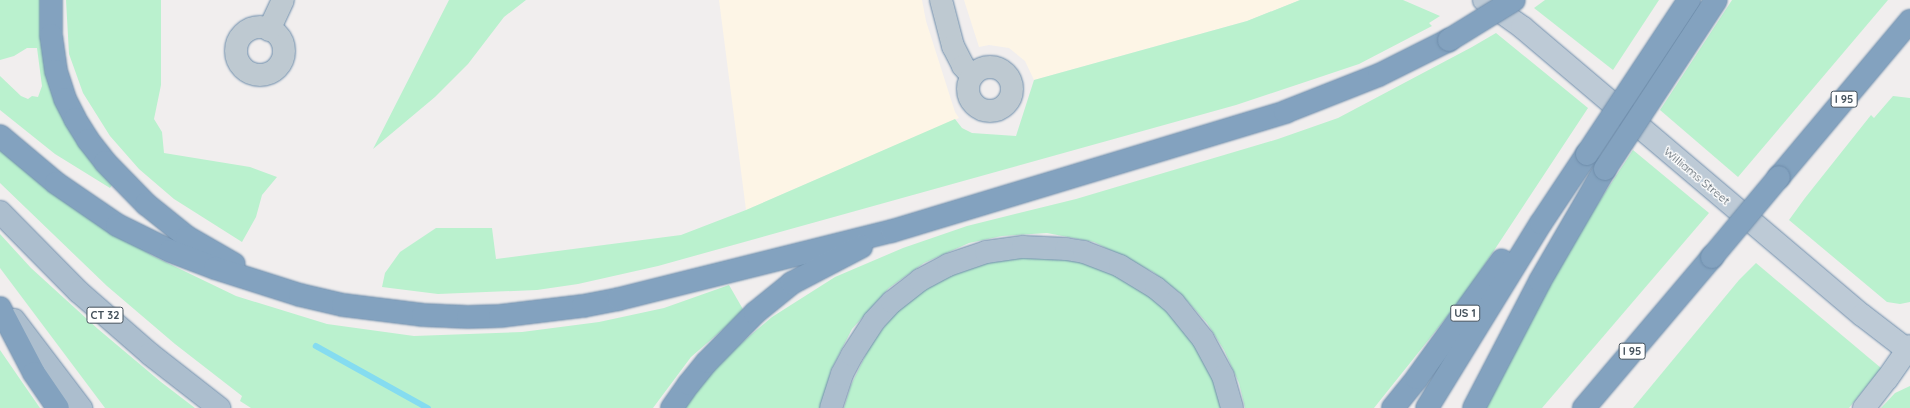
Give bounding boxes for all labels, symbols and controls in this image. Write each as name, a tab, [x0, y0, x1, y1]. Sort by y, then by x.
road number: I 95	[1830, 90, 1858, 108]
street label: Williams Street	[1661, 144, 1733, 208]
road number: US 1	[1450, 304, 1480, 322]
road number: CT 32	[86, 306, 124, 324]
road number: I 95	[1618, 342, 1646, 360]

